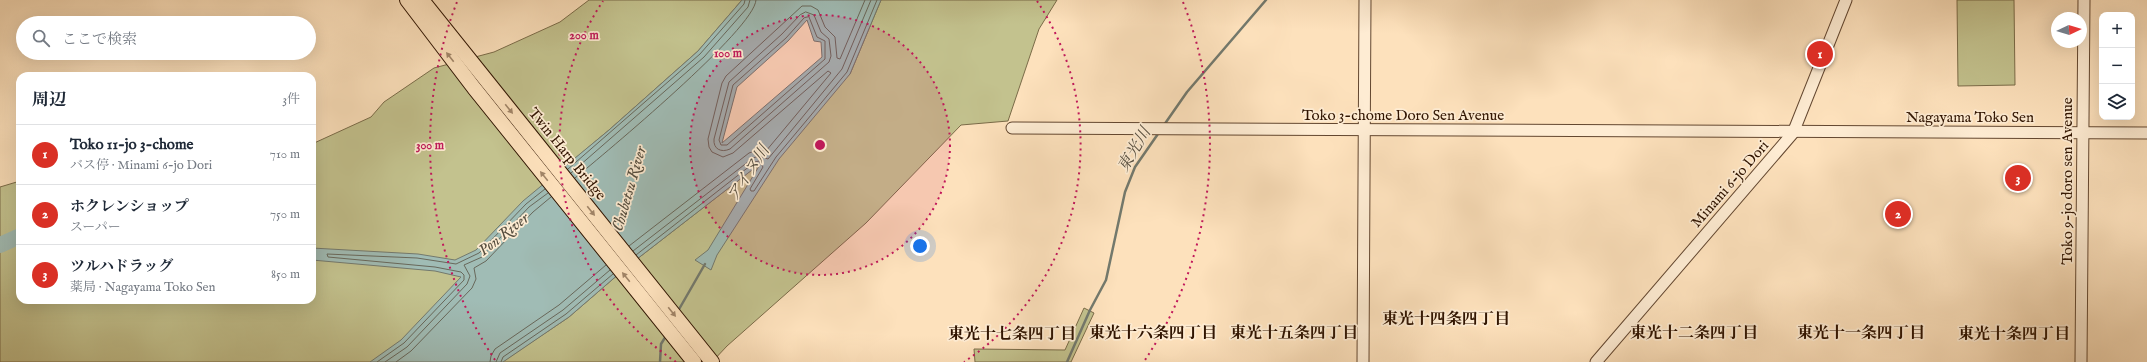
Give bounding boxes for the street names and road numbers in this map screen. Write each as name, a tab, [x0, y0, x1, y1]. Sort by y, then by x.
street label: Toko 9-jo doro sen Avenue	[2058, 97, 2077, 265]
street label: Twin Harp Bridge	[524, 104, 610, 204]
street label: Toko 3-chome Doro Sen Avenue	[1302, 106, 1504, 125]
street label: Nagayama Toko Sen	[1906, 108, 2034, 127]
street label: Minami 6-jo Dori	[1687, 137, 1773, 231]

